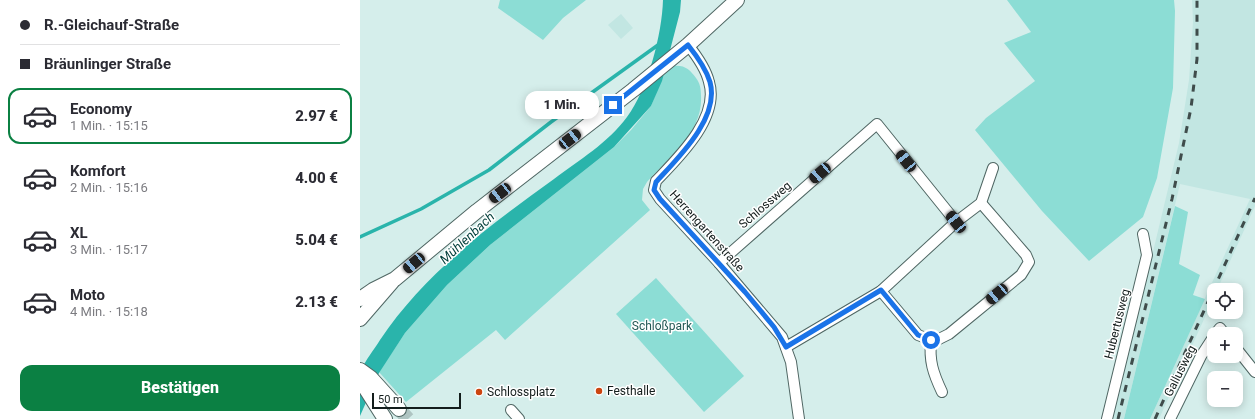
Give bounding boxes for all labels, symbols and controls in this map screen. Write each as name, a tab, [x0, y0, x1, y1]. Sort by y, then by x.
text: R.-Gleichauf-Straße	[44, 16, 179, 34]
text: Bräunlinger Straße	[44, 55, 171, 73]
callout: 1 Min.	[525, 91, 599, 119]
route end	[604, 96, 622, 114]
text: 1 Min.	[544, 97, 580, 112]
icon: car	[22, 98, 58, 134]
text: Economy	[70, 100, 132, 118]
text: 2.97 €	[295, 107, 338, 125]
text: 1 Min. · 15:15	[70, 118, 148, 133]
car	[557, 127, 583, 151]
car	[894, 148, 918, 174]
icon: car	[22, 160, 58, 196]
car	[807, 161, 833, 185]
text: Komfort	[70, 162, 126, 180]
text: 4.00 €	[295, 169, 338, 187]
street label: Schlossweg	[736, 179, 794, 231]
text: 2 Min. · 15:16	[70, 180, 148, 195]
car	[487, 181, 513, 205]
street label: Herrengartenstraße	[667, 187, 747, 275]
water label: Mühlenbach	[437, 209, 497, 267]
car	[944, 209, 968, 235]
icon: car	[22, 222, 58, 258]
text: XL	[70, 224, 88, 242]
text: 5.04 €	[295, 231, 338, 249]
text: 3 Min. · 15:17	[70, 242, 148, 257]
car	[401, 251, 427, 275]
car	[984, 282, 1010, 306]
map controls	[1207, 283, 1243, 407]
button: locate	[1207, 283, 1243, 319]
icon: car	[22, 284, 58, 320]
text: Moto	[70, 286, 105, 304]
street label: Hubertusweg	[1102, 288, 1132, 360]
text: 2.13 €	[295, 293, 338, 311]
text: 4 Min. · 15:18	[70, 304, 148, 319]
park label: Schloßpark	[632, 319, 693, 333]
button: +	[1207, 327, 1243, 363]
route start	[922, 331, 940, 349]
street label: Gallusweg	[1161, 343, 1199, 399]
button: Bestätigen	[20, 365, 340, 411]
button: −	[1207, 371, 1243, 407]
place label: Festhalle	[607, 384, 655, 398]
place label: Schlossplatz	[487, 385, 555, 399]
marker: Festhalle	[594, 386, 604, 396]
marker: Schlossplatz	[474, 387, 484, 397]
scale bar	[372, 391, 461, 410]
text: 50 m	[378, 393, 403, 406]

